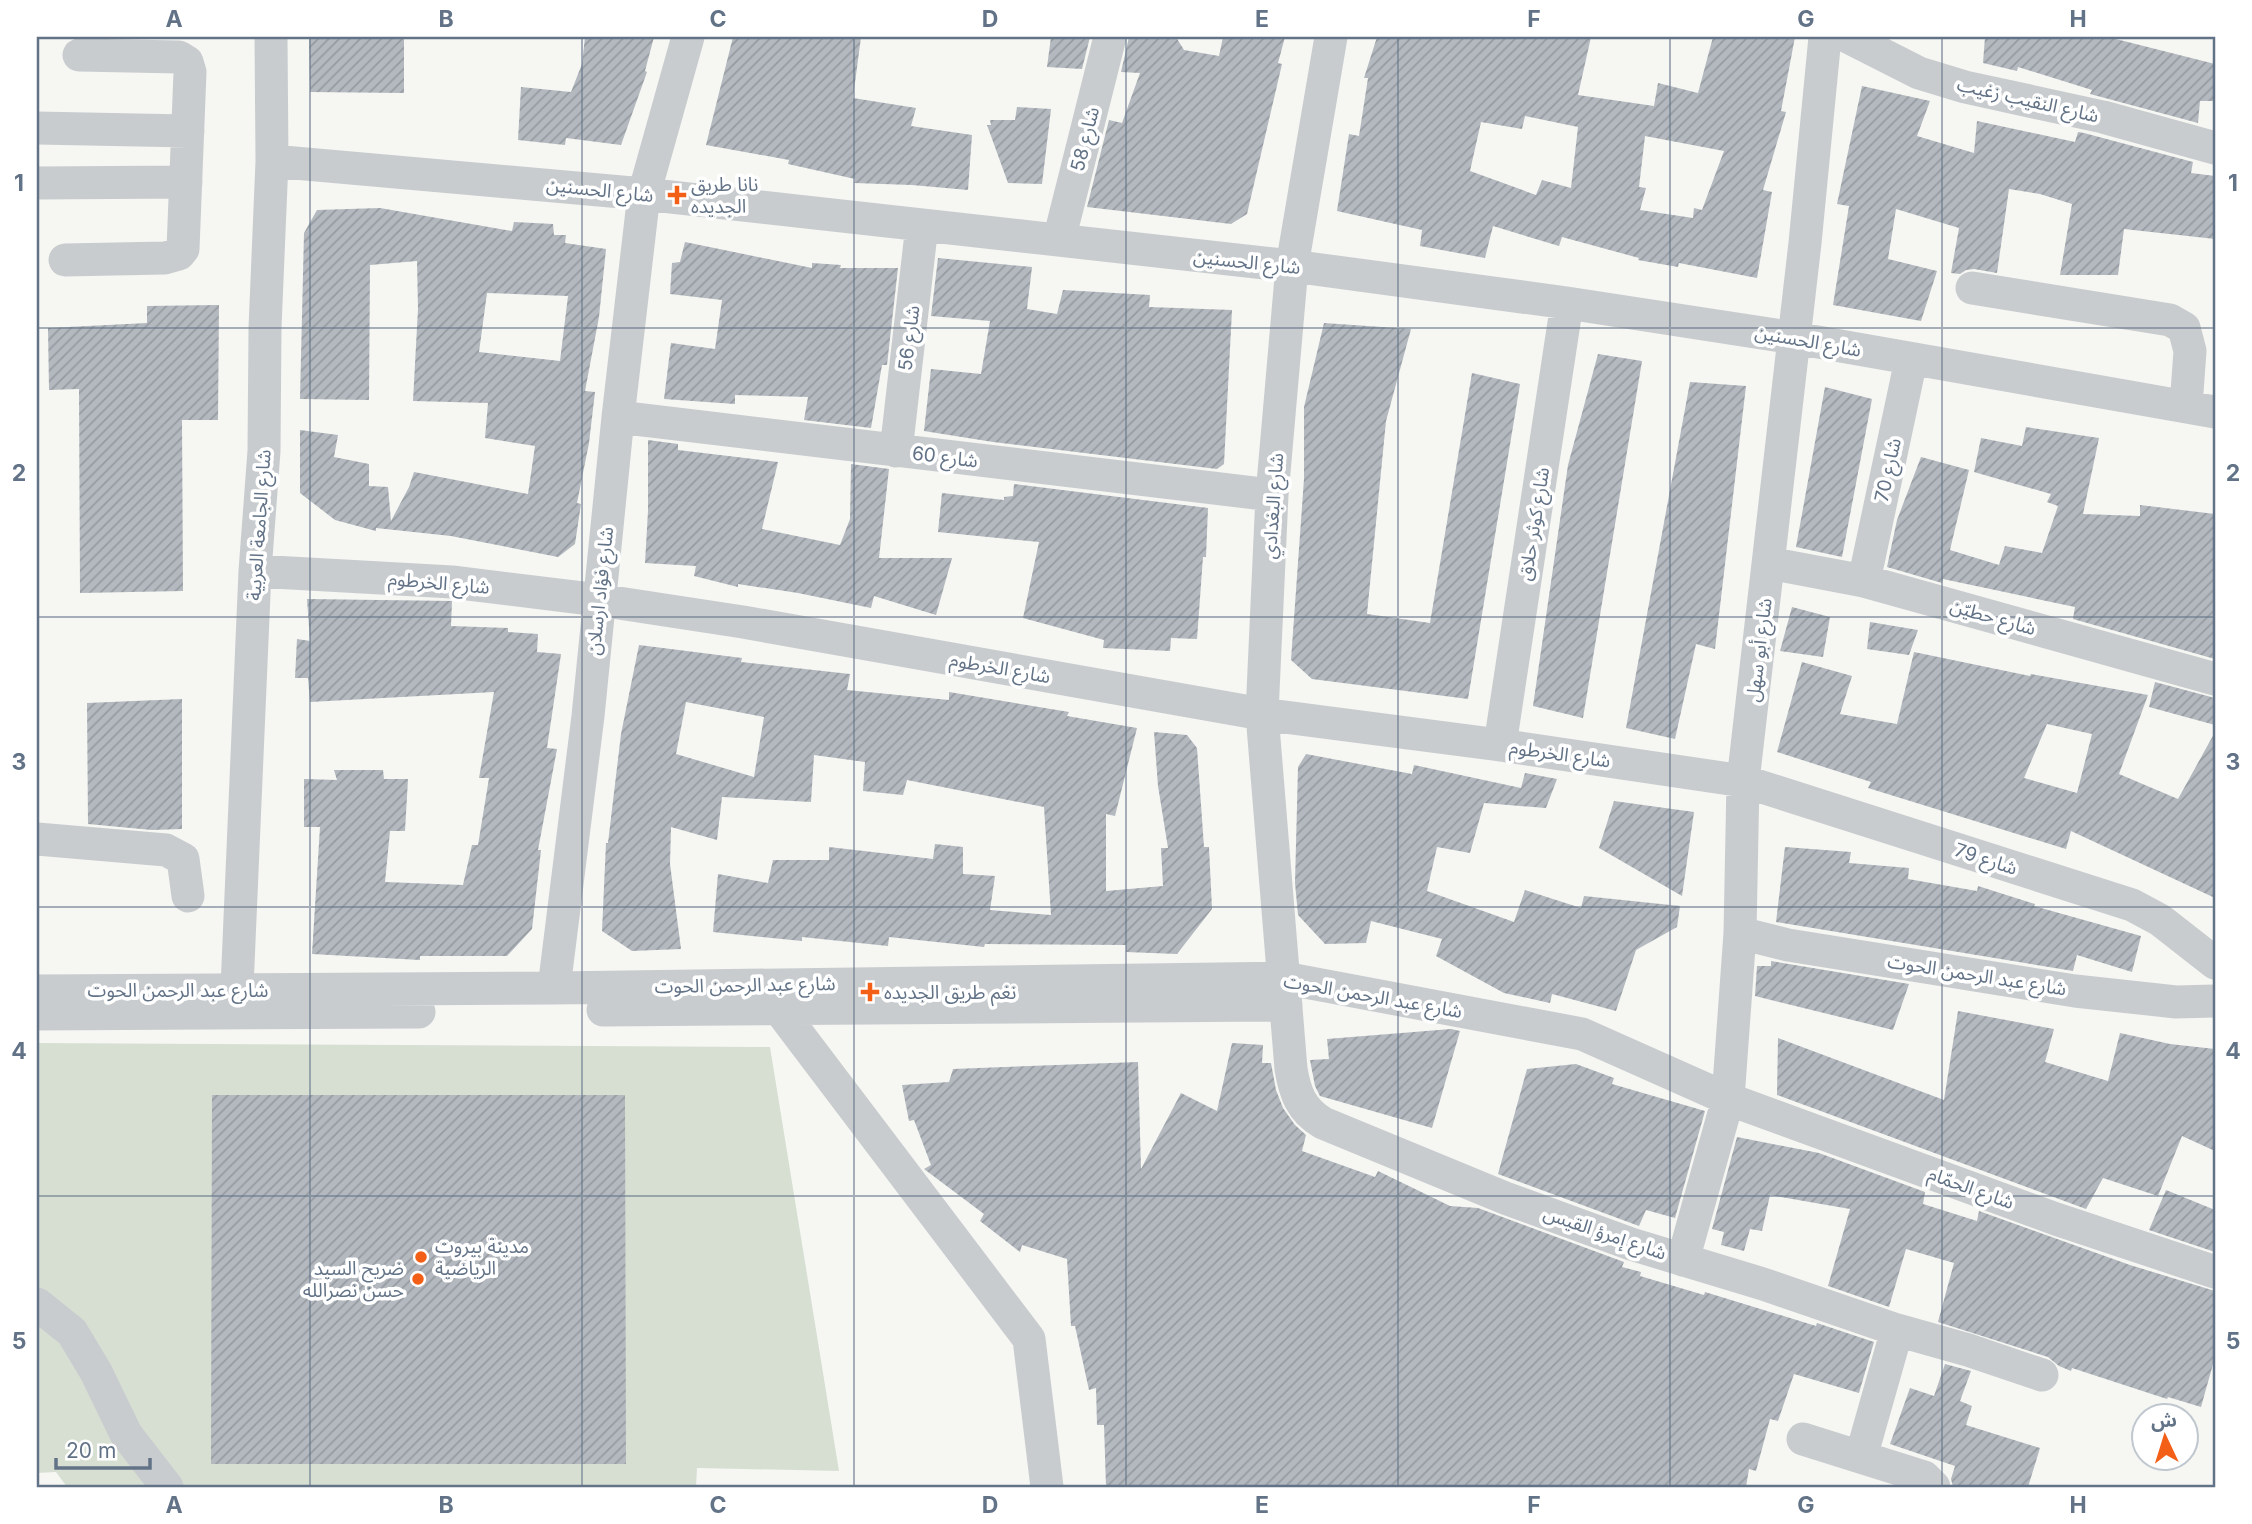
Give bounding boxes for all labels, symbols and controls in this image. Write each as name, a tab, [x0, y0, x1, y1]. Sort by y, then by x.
text: A	[165, 5, 183, 33]
text: B	[438, 5, 454, 33]
text: C	[709, 5, 727, 33]
text: D	[982, 5, 998, 33]
text: E	[1255, 5, 1269, 33]
text: F	[1527, 5, 1541, 33]
text: G	[1797, 5, 1815, 33]
text: H	[2069, 5, 2087, 33]
street label: شارع النقيب زغيب	[1954, 72, 2101, 129]
street label: شارع 58	[1066, 104, 1106, 174]
text: 1	[14, 169, 24, 197]
text: 1	[2228, 169, 2238, 197]
street label: شارع الحسنين	[545, 173, 655, 209]
place label: نانا طريق الجديده	[691, 173, 758, 218]
marker: نانا طريق الجديده	[669, 187, 685, 203]
street label: شارع الحسنين	[1192, 245, 1302, 281]
street label: شارع 56	[894, 304, 926, 372]
street label: شارع الحسنين	[1753, 320, 1863, 364]
street label: شارع 70	[1870, 436, 1908, 505]
street label: شارع 60	[911, 442, 979, 474]
street label: شارع الجامعة العربية	[242, 449, 278, 602]
street label: شارع البغدادي	[1258, 452, 1292, 560]
text: 2	[12, 459, 26, 487]
text: 2	[2226, 459, 2240, 487]
street label: شارع كوثر حلاق	[1514, 465, 1556, 583]
street label: شارع فؤاد ارسلان	[582, 526, 620, 657]
street label: شارع الخرطوم	[387, 567, 491, 602]
street label: شارع حطيّن	[1947, 594, 2038, 642]
street label: شارع أبو سهل	[1741, 597, 1779, 704]
street label: شارع الخرطوم	[947, 648, 1052, 691]
street label: شارع الخرطوم	[1508, 736, 1612, 775]
text: 3	[12, 748, 26, 776]
text: 3	[2226, 748, 2240, 776]
street label: شارع 79	[1951, 838, 2020, 882]
street label: شارع عبد الرحمن الحوت	[1886, 949, 2068, 1002]
street label: شارع عبد الرحمن الحوت	[1282, 969, 1464, 1025]
street label: شارع عبد الرحمن الحوت	[654, 972, 836, 1000]
street label: شارع عبد الرحمن الحوت	[88, 979, 268, 1004]
place label: نغم طريق الجديده	[884, 981, 1016, 1007]
marker: نغم طريق الجديده	[862, 984, 878, 1000]
text: 4	[11, 1037, 27, 1065]
text: 4	[2225, 1037, 2241, 1065]
street label: شارع الحمّام	[1924, 1162, 2017, 1217]
street label: شارع إمرؤ القيس	[1540, 1201, 1669, 1267]
place label: مدينة بيروت الرياضية	[435, 1235, 529, 1280]
marker: مدينة بيروت الرياضية	[413, 1249, 429, 1265]
place label: ضريح السيد حسن نصرالله	[303, 1257, 404, 1302]
marker: ضريح السيد حسن نصرالله	[410, 1271, 426, 1287]
text: 5	[12, 1327, 26, 1355]
text: 5	[2226, 1327, 2240, 1355]
north arrow	[2130, 1402, 2200, 1472]
text: ش	[2150, 1408, 2178, 1433]
scale bar	[56, 1426, 150, 1470]
text: 20 m	[66, 1438, 116, 1463]
text: A	[165, 1491, 183, 1519]
text: B	[438, 1491, 454, 1519]
text: C	[709, 1491, 727, 1519]
text: D	[982, 1491, 998, 1519]
text: E	[1255, 1491, 1269, 1519]
text: F	[1527, 1491, 1541, 1519]
text: G	[1797, 1491, 1815, 1519]
text: H	[2069, 1491, 2087, 1519]

